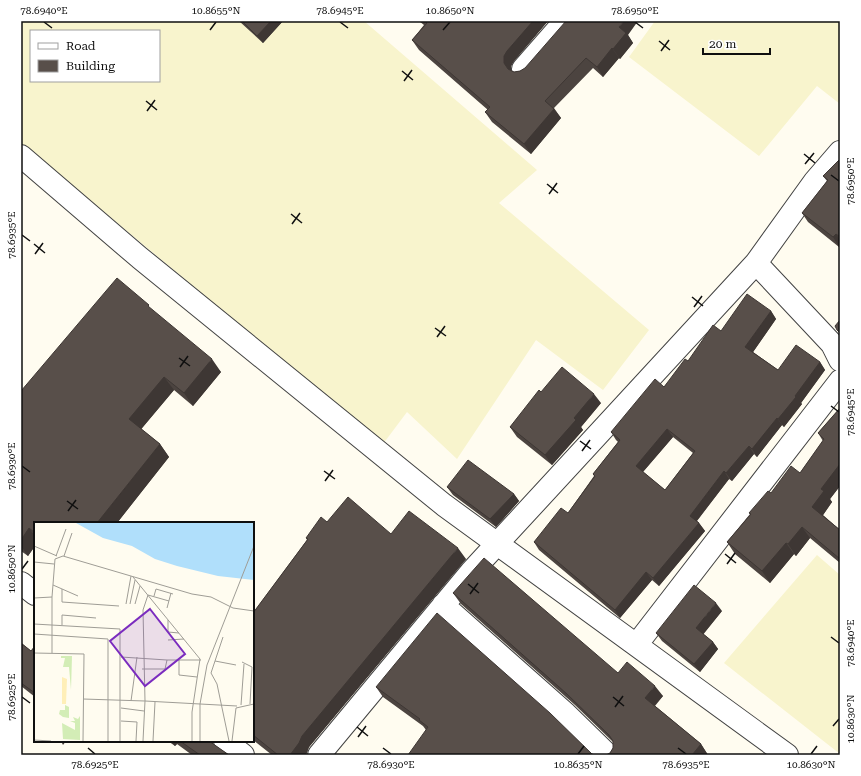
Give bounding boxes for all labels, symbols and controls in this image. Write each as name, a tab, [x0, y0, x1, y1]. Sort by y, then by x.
text: 78.6940°E	[20, 5, 68, 16]
text: 10.8655°N	[191, 5, 241, 16]
text: 78.6945°E	[316, 5, 364, 16]
text: 10.8650°N	[425, 5, 475, 16]
text: 78.6950°E	[611, 5, 659, 16]
legend	[30, 30, 160, 82]
scale bar	[703, 30, 770, 56]
text: 20 m	[709, 37, 736, 51]
text: Road	[66, 39, 96, 53]
text: Building	[66, 59, 115, 73]
text: 78.6950°E	[845, 157, 856, 205]
text: 78.6935°E	[6, 211, 17, 259]
text: 78.6945°E	[845, 388, 856, 436]
text: 78.6930°E	[6, 442, 17, 490]
inset map	[34, 522, 254, 742]
text: 10.8650°N	[6, 544, 17, 594]
text: 78.6940°E	[845, 619, 856, 667]
text: 78.6925°E	[6, 673, 17, 721]
text: 10.8630°N	[845, 694, 856, 744]
text: 78.6925°E	[71, 759, 119, 770]
text: 78.6930°E	[367, 759, 415, 770]
text: 10.8635°N	[553, 759, 603, 770]
text: 78.6935°E	[662, 759, 710, 770]
text: 10.8630°N	[786, 759, 836, 770]

